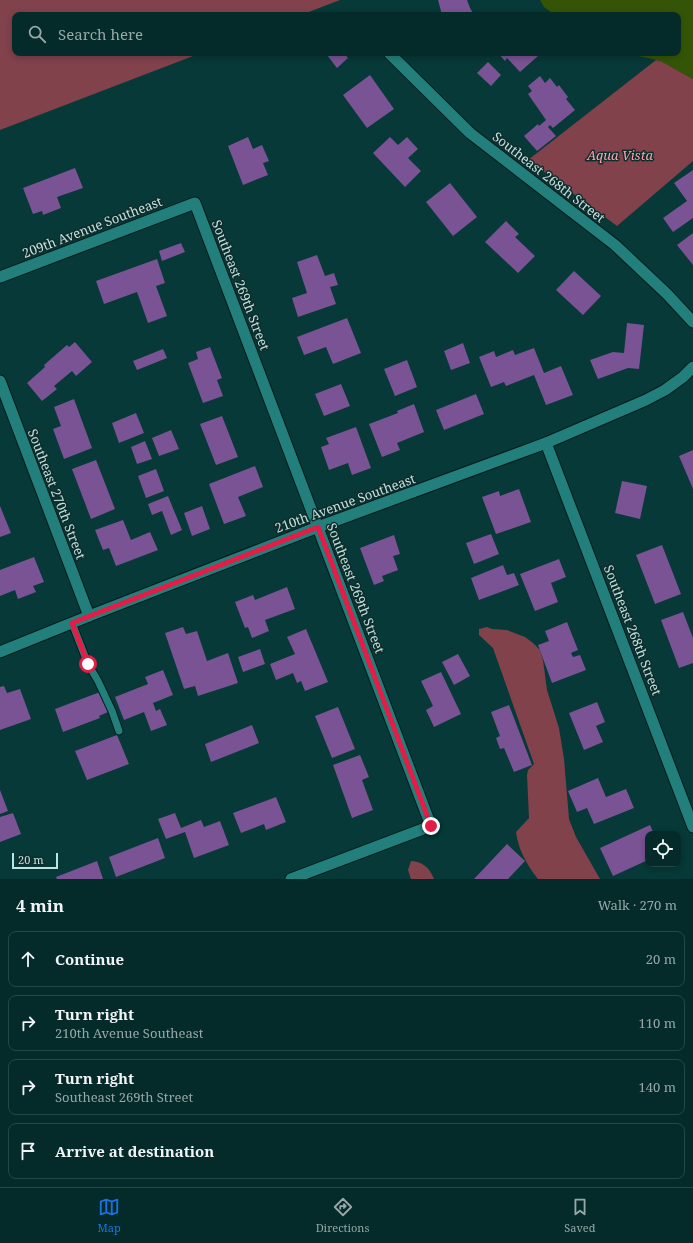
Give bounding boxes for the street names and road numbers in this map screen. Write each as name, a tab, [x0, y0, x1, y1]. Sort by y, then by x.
street label: Southeast 268th Street	[489, 127, 609, 227]
street label: 209th Avenue Southeast	[20, 192, 165, 262]
street label: Southeast 269th Street	[208, 217, 274, 353]
street label: Southeast 270th Street	[24, 426, 90, 562]
street label: 210th Avenue Southeast	[272, 469, 418, 537]
street label: Southeast 269th Street	[323, 520, 389, 656]
street label: Southeast 268th Street	[600, 562, 666, 698]

